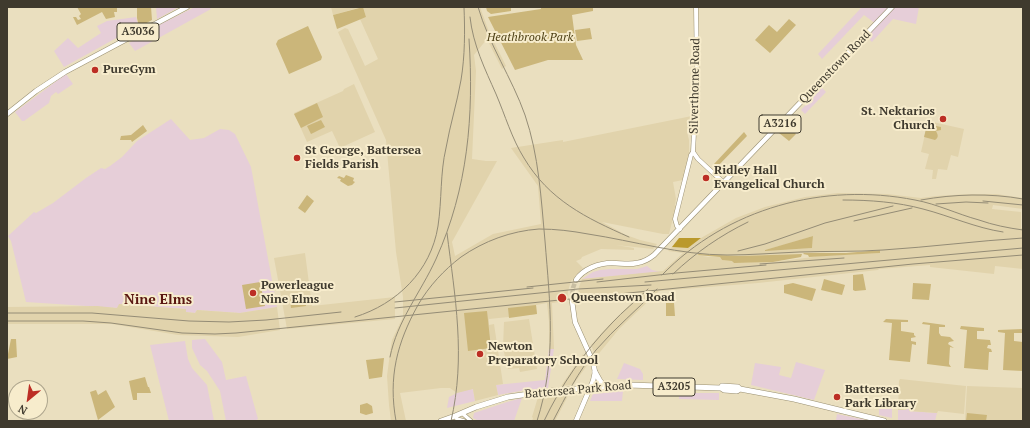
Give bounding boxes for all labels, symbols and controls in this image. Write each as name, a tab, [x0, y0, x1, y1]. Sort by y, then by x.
road number: A3036	[117, 23, 159, 41]
street label: Queenstown Road	[796, 27, 874, 107]
park label: Heathbrook Park	[487, 31, 573, 45]
street label: Silverthorne Road	[687, 38, 703, 134]
place label: PureGym	[103, 63, 156, 77]
marker: PureGym	[90, 65, 100, 75]
place label: St. Nektarios Church	[861, 105, 935, 133]
marker: St. Nektarios Church	[938, 114, 948, 124]
road number: A3216	[759, 115, 801, 133]
place label: St George, Battersea Fields Parish	[305, 144, 421, 172]
marker: St George, Battersea Fields Parish	[292, 153, 302, 163]
place label: Ridley Hall Evangelical Church	[714, 164, 825, 192]
marker: Ridley Hall Evangelical Church	[701, 173, 711, 183]
place label: Powerleague Nine Elms	[261, 279, 334, 307]
marker: Powerleague Nine Elms	[248, 288, 258, 298]
place label: Queenstown Road	[571, 291, 675, 305]
district label: Nine Elms	[124, 292, 192, 308]
marker: Queenstown Road	[556, 292, 568, 304]
place label: Newton Preparatory School	[488, 340, 598, 368]
marker: Newton Preparatory School	[475, 349, 485, 359]
street label: Battersea Park Road	[524, 378, 632, 402]
road number: A3205	[653, 378, 695, 396]
north arrow	[8, 380, 48, 420]
place label: Battersea Park Library	[845, 383, 916, 411]
marker: Battersea Park Library	[832, 392, 842, 402]
text: N	[16, 401, 30, 418]

